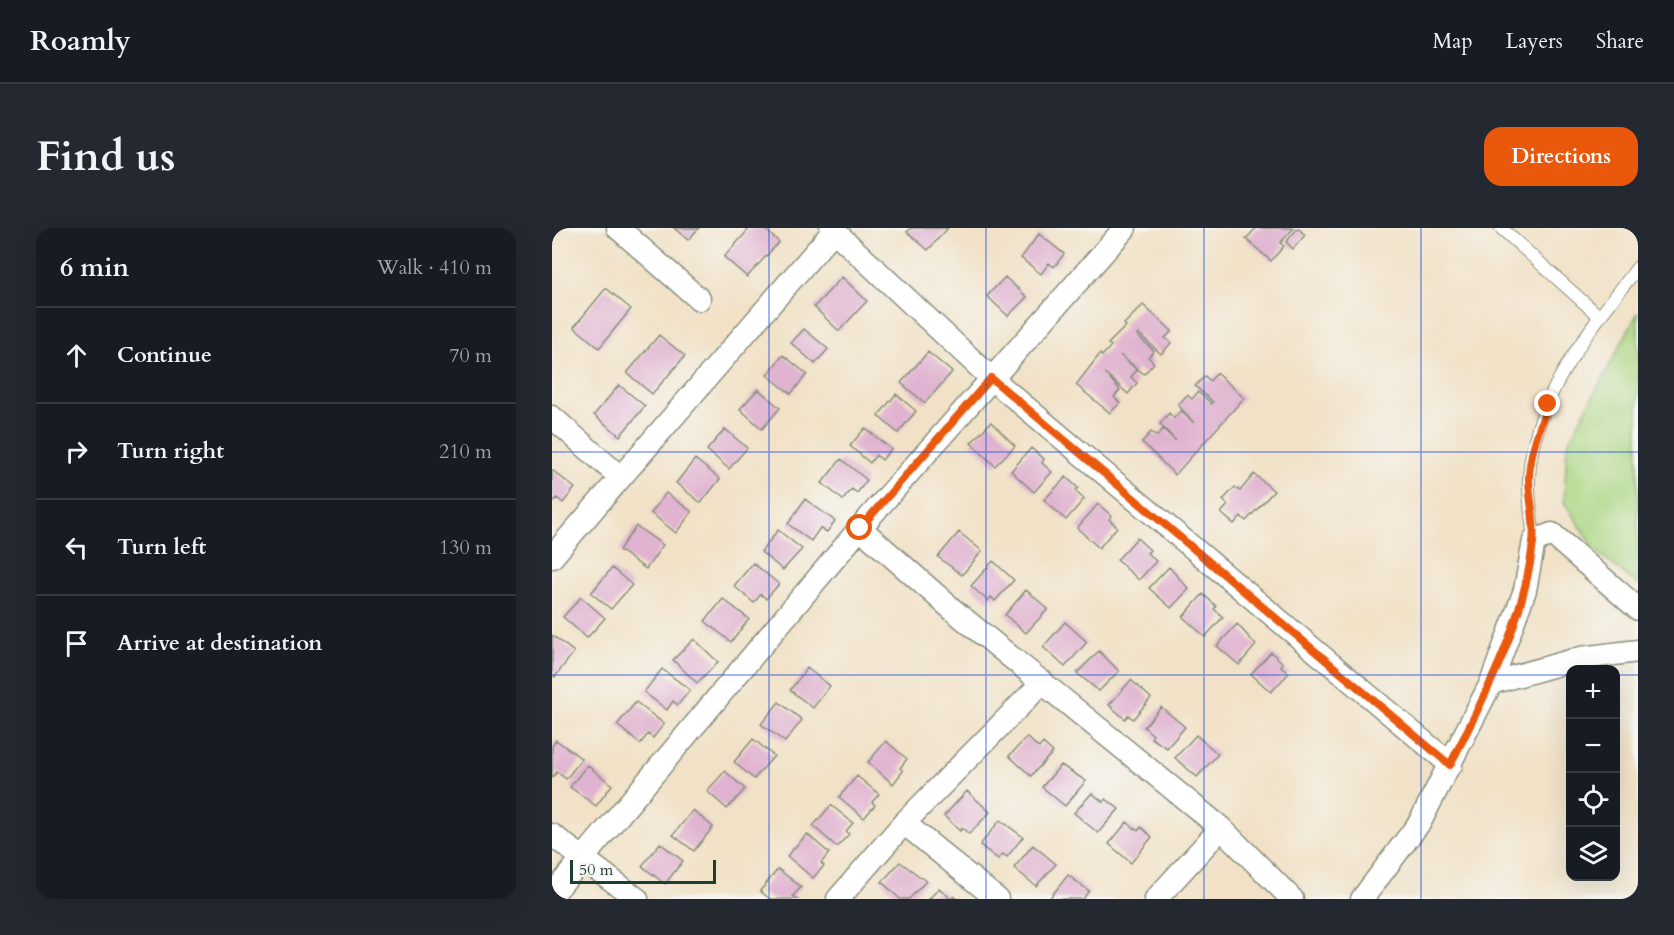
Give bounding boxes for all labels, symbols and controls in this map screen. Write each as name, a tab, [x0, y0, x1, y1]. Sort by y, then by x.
text: Roamly	[30, 22, 131, 60]
text: Map	[1433, 27, 1473, 56]
text: Layers	[1506, 27, 1563, 56]
text: Share	[1596, 27, 1644, 56]
button: Directions	[1484, 127, 1638, 186]
text: Find us	[36, 128, 176, 185]
text: 6 min	[60, 250, 129, 285]
text: Walk · 410 m	[377, 254, 492, 281]
icon: ahead	[60, 339, 93, 372]
text: Continue	[117, 340, 212, 370]
text: 70 m	[449, 342, 492, 369]
route end	[1534, 390, 1560, 416]
icon: right	[60, 435, 93, 468]
text: Turn right	[117, 436, 224, 466]
text: 210 m	[439, 438, 492, 465]
route start	[846, 514, 872, 540]
icon: left	[60, 531, 93, 564]
text: Turn left	[117, 532, 206, 562]
text: 130 m	[439, 534, 492, 561]
icon: arrive	[60, 627, 93, 660]
text: Arrive at destination	[117, 628, 322, 658]
map controls	[1566, 665, 1620, 881]
button: +	[1566, 665, 1620, 719]
button: −	[1566, 719, 1620, 773]
button: locate	[1566, 773, 1620, 827]
button: layers	[1566, 827, 1620, 881]
scale bar	[570, 857, 716, 884]
text: 50 m	[579, 859, 613, 881]

